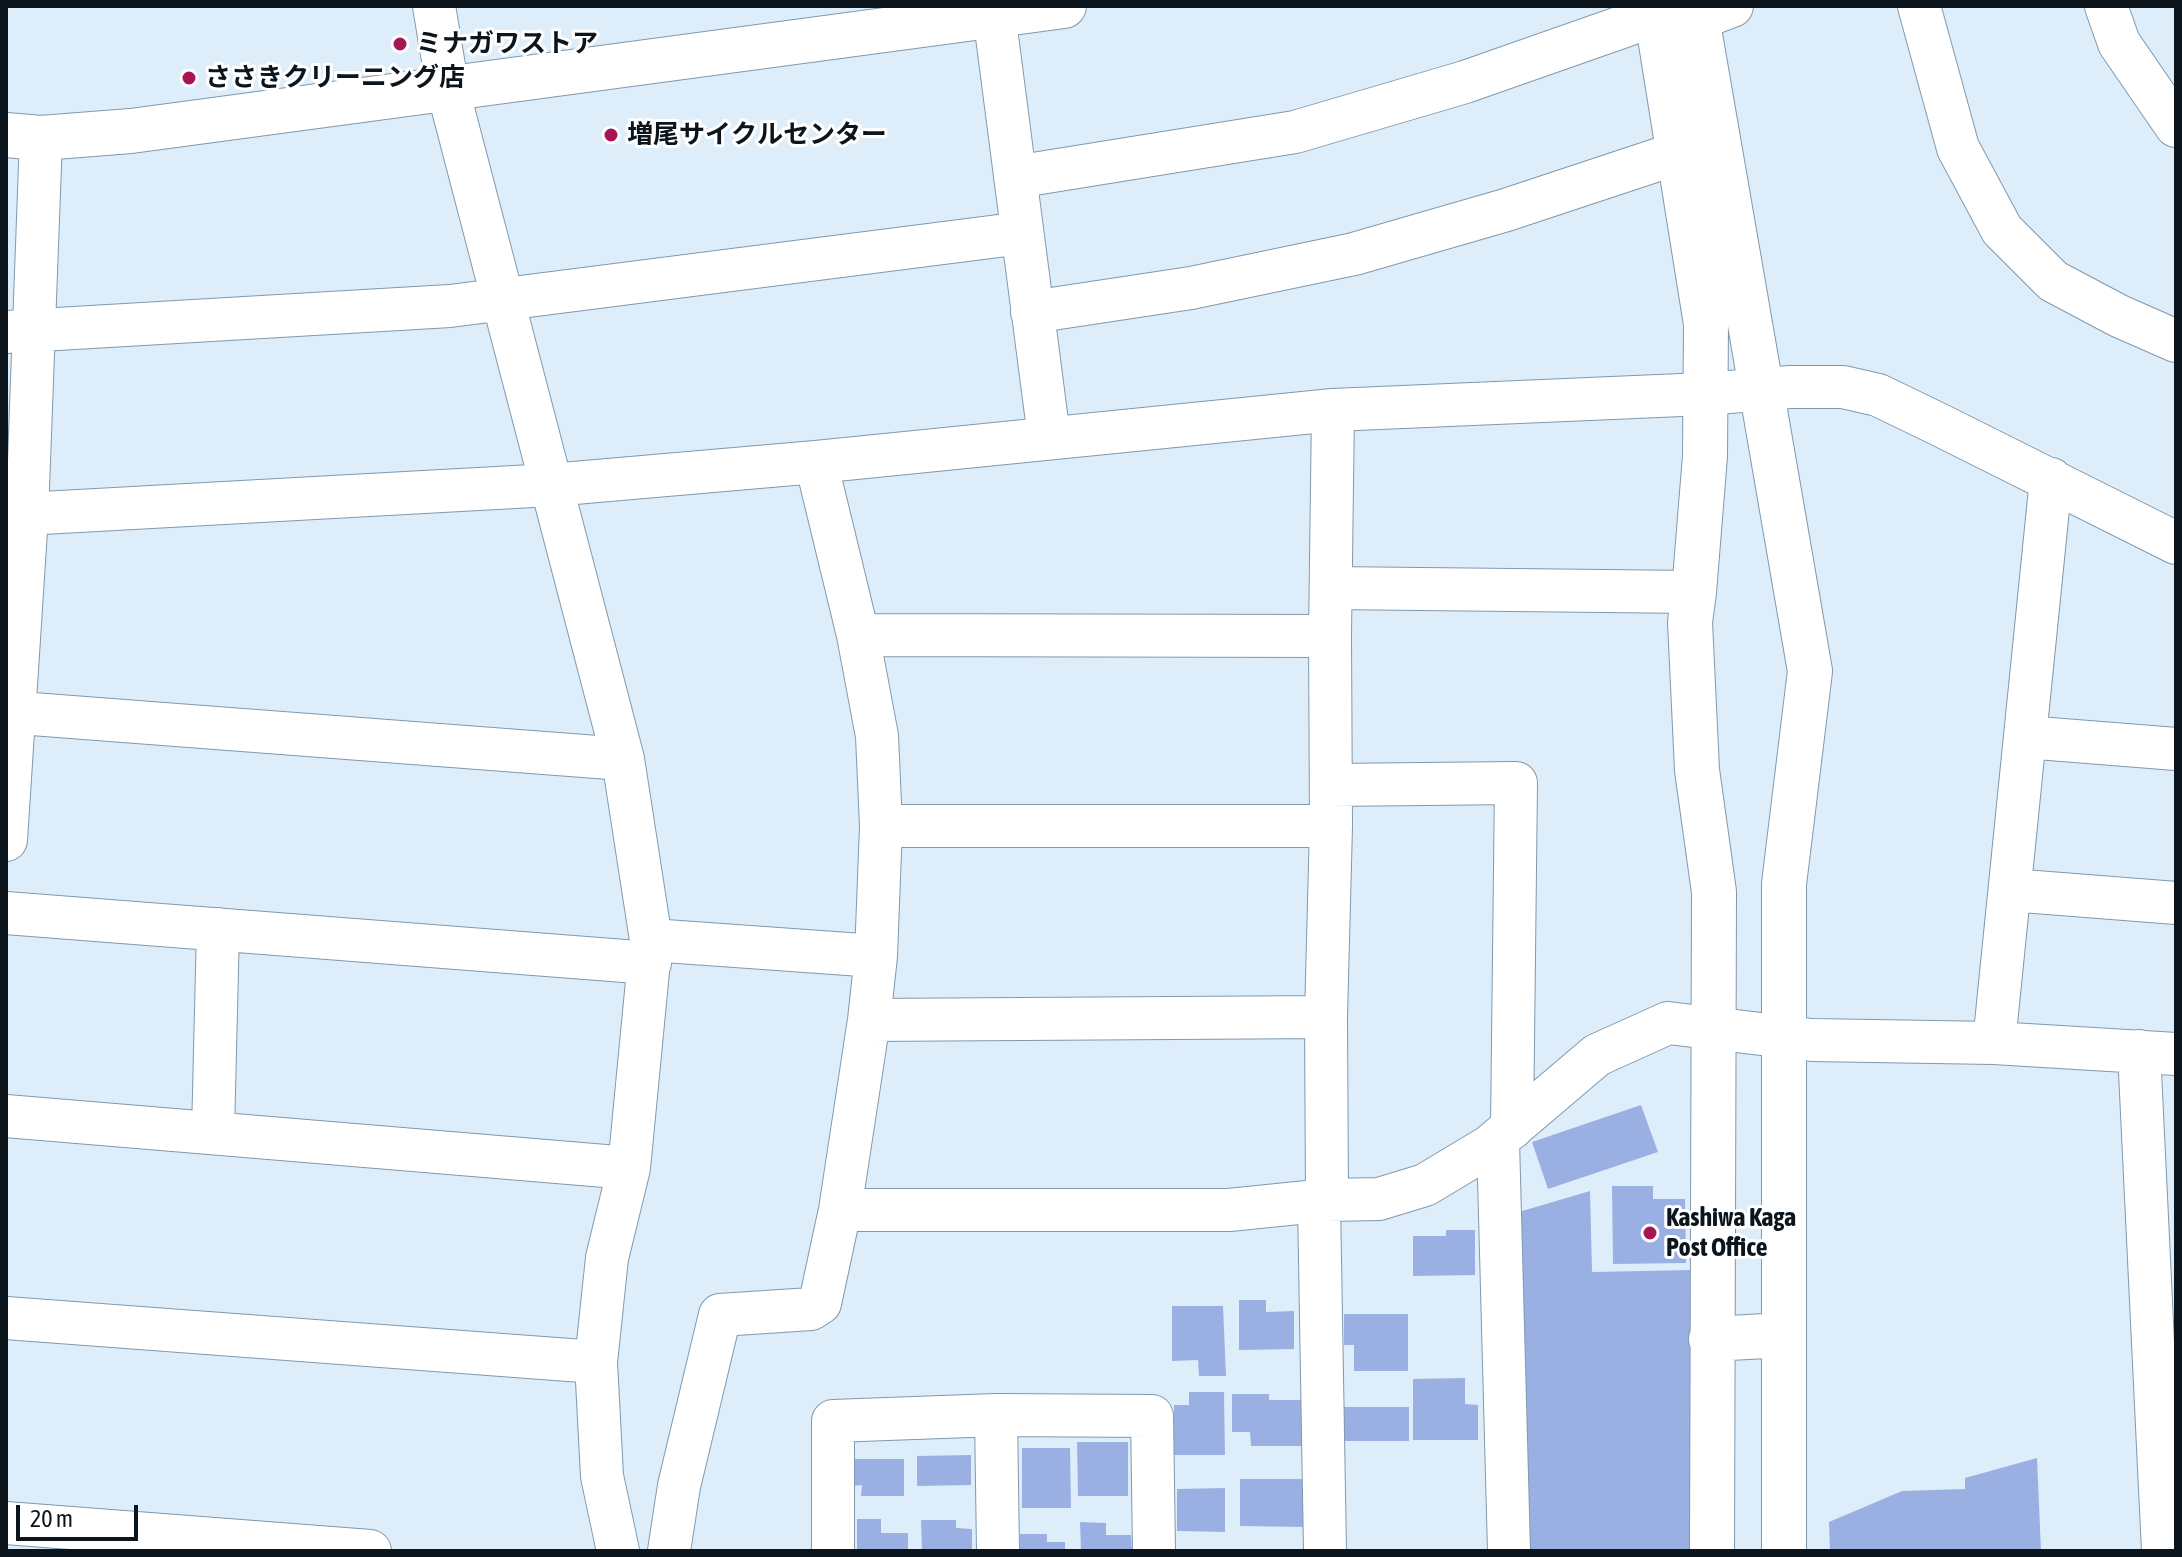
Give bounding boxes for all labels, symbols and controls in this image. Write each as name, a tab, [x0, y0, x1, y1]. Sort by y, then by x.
place label: ミナガワストア	[416, 28, 598, 60]
marker: ミナガワストア	[391, 35, 409, 53]
place label: ささきクリーニング店	[205, 62, 465, 94]
marker: ささきクリーニング店	[180, 69, 198, 87]
place label: 増尾サイクルセンター	[627, 119, 887, 151]
marker: 増尾サイクルセンター	[602, 126, 620, 144]
place label: Kashiwa Kaga Post Office	[1666, 1202, 1796, 1264]
marker: Kashiwa Kaga Post Office	[1641, 1224, 1659, 1242]
scale bar	[20, 1489, 142, 1539]
text: 20 m	[30, 1505, 73, 1532]

